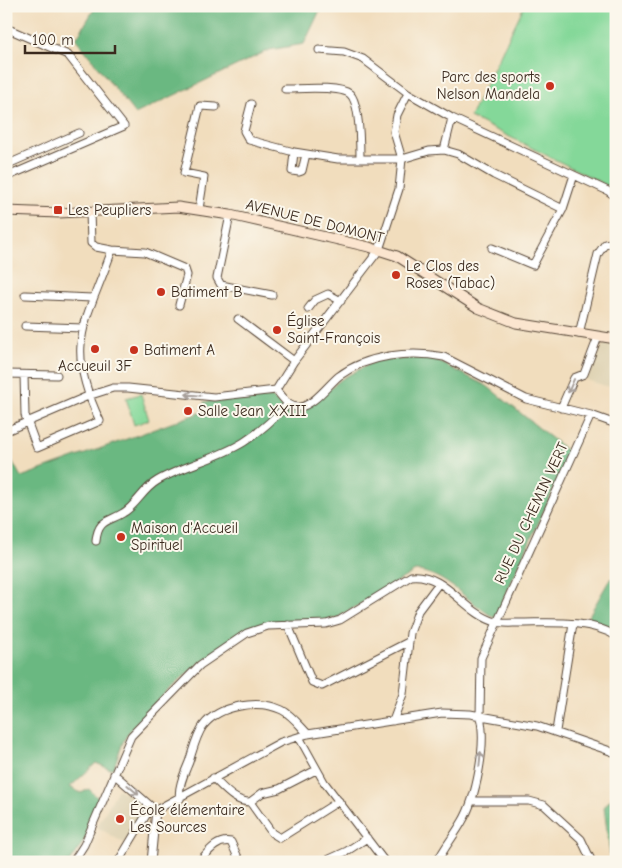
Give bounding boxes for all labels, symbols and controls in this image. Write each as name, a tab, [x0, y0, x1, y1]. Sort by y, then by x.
scale bar	[25, 22, 115, 54]
text: 100 m	[32, 31, 74, 49]
place label: Parc des sports Nelson Mandela	[437, 68, 540, 103]
marker: Parc des sports Nelson Mandela	[544, 80, 556, 92]
street label: AVENUE DE DOMONT	[244, 195, 386, 247]
place label: Les Peupliers	[68, 201, 151, 219]
marker: Les Peupliers	[52, 204, 64, 216]
place label: Le Clos des Roses (Tabac)	[406, 257, 495, 292]
marker: Le Clos des Roses (Tabac)	[390, 269, 402, 281]
place label: Batiment B	[171, 283, 243, 301]
marker: Batiment B	[155, 286, 167, 298]
place label: Église Saint-François	[287, 311, 380, 347]
marker: Église Saint-François	[271, 324, 283, 336]
place label: Batiment A	[144, 341, 215, 359]
marker: Accueuil 3F	[89, 343, 101, 355]
marker: Batiment A	[128, 344, 140, 356]
place label: Accueuil 3F	[58, 357, 132, 375]
one-way arrow	[565, 378, 575, 393]
one-way arrow	[185, 390, 201, 400]
place label: Salle Jean XXIII	[198, 402, 307, 420]
marker: Salle Jean XXIII	[182, 405, 194, 417]
street label: RUE DU CHEMIN VERT	[490, 439, 572, 587]
place label: Maison d'Accueil Spirituel	[131, 519, 238, 554]
marker: Maison d'Accueil Spirituel	[115, 531, 127, 543]
one-way arrow	[475, 751, 484, 767]
one-way arrow	[127, 784, 140, 795]
place label: École élémentaire Les Sources	[130, 800, 245, 836]
marker: École élémentaire Les Sources	[114, 813, 126, 825]

